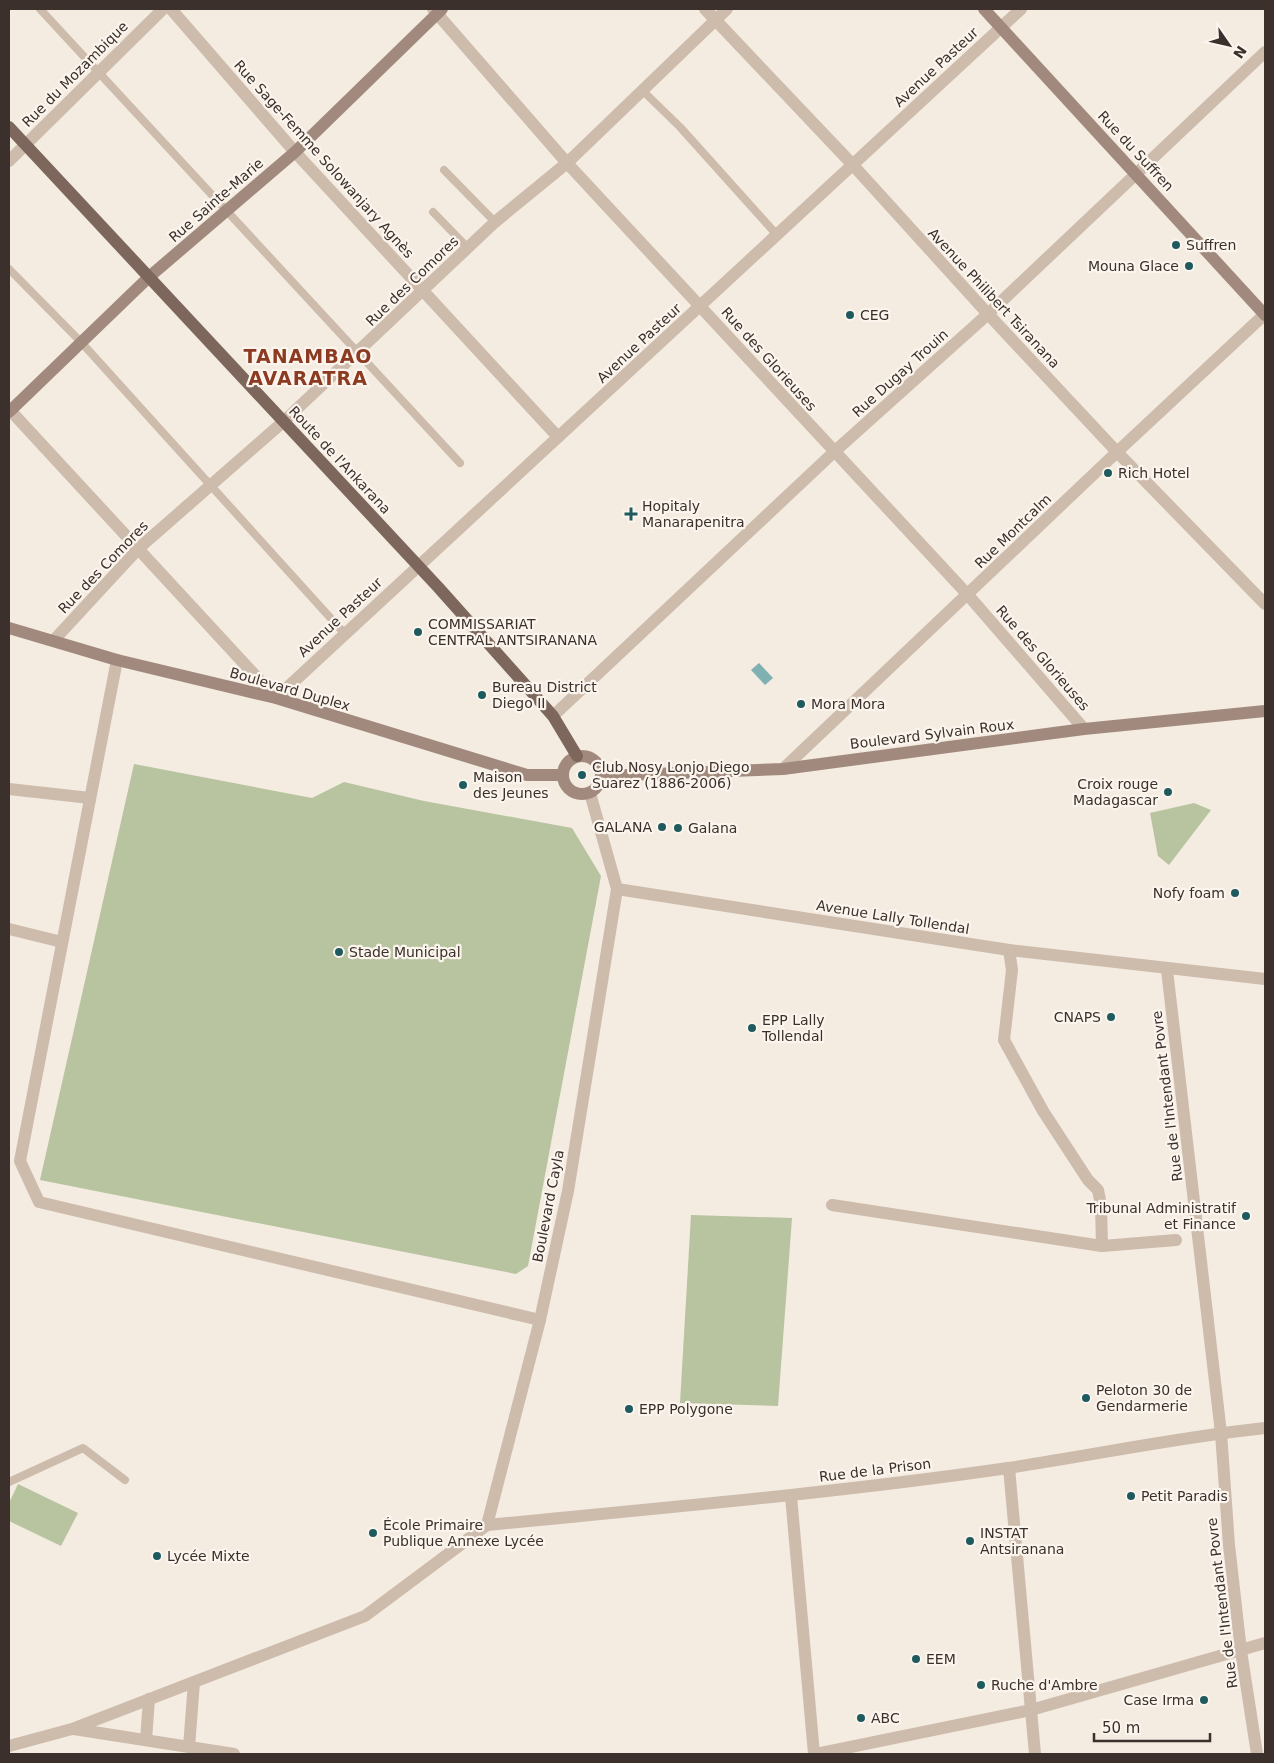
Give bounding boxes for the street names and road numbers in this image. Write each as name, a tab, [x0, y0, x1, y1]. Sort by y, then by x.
street label: Rue du Mozambique	[19, 18, 131, 130]
street label: Avenue Pasteur	[891, 24, 981, 110]
street label: Rue Sage-Femme Solowanjary Agnès	[231, 57, 417, 261]
street label: Rue du Suffren	[1095, 108, 1177, 194]
street label: Rue Sainte-Marie	[166, 155, 266, 245]
street label: Avenue Philibert Tsiranana	[925, 225, 1063, 371]
street label: Rue des Comores	[362, 233, 462, 329]
street label: Avenue Pasteur	[594, 300, 684, 386]
street label: Rue des Glorieuses	[718, 304, 820, 414]
street label: Rue Dugay Trouin	[849, 326, 951, 420]
street label: Route de l'Ankarana	[286, 403, 394, 517]
street label: Rue Montcalm	[972, 491, 1054, 571]
street label: Rue des Comores	[55, 517, 151, 617]
street label: Avenue Pasteur	[295, 574, 385, 660]
street label: Rue des Glorieuses	[993, 602, 1093, 714]
street label: Boulevard Duplex	[228, 664, 352, 714]
street label: Boulevard Sylvain Roux	[849, 716, 1015, 752]
street label: Avenue Lally Tollendal	[815, 897, 971, 937]
street label: Rue de l'Intendant Povre	[1149, 1010, 1185, 1182]
street label: Boulevard Cayla	[529, 1148, 567, 1264]
street label: Rue de la Prison	[818, 1455, 932, 1485]
street label: Rue de l'Intendant Povre	[1204, 1517, 1240, 1689]

